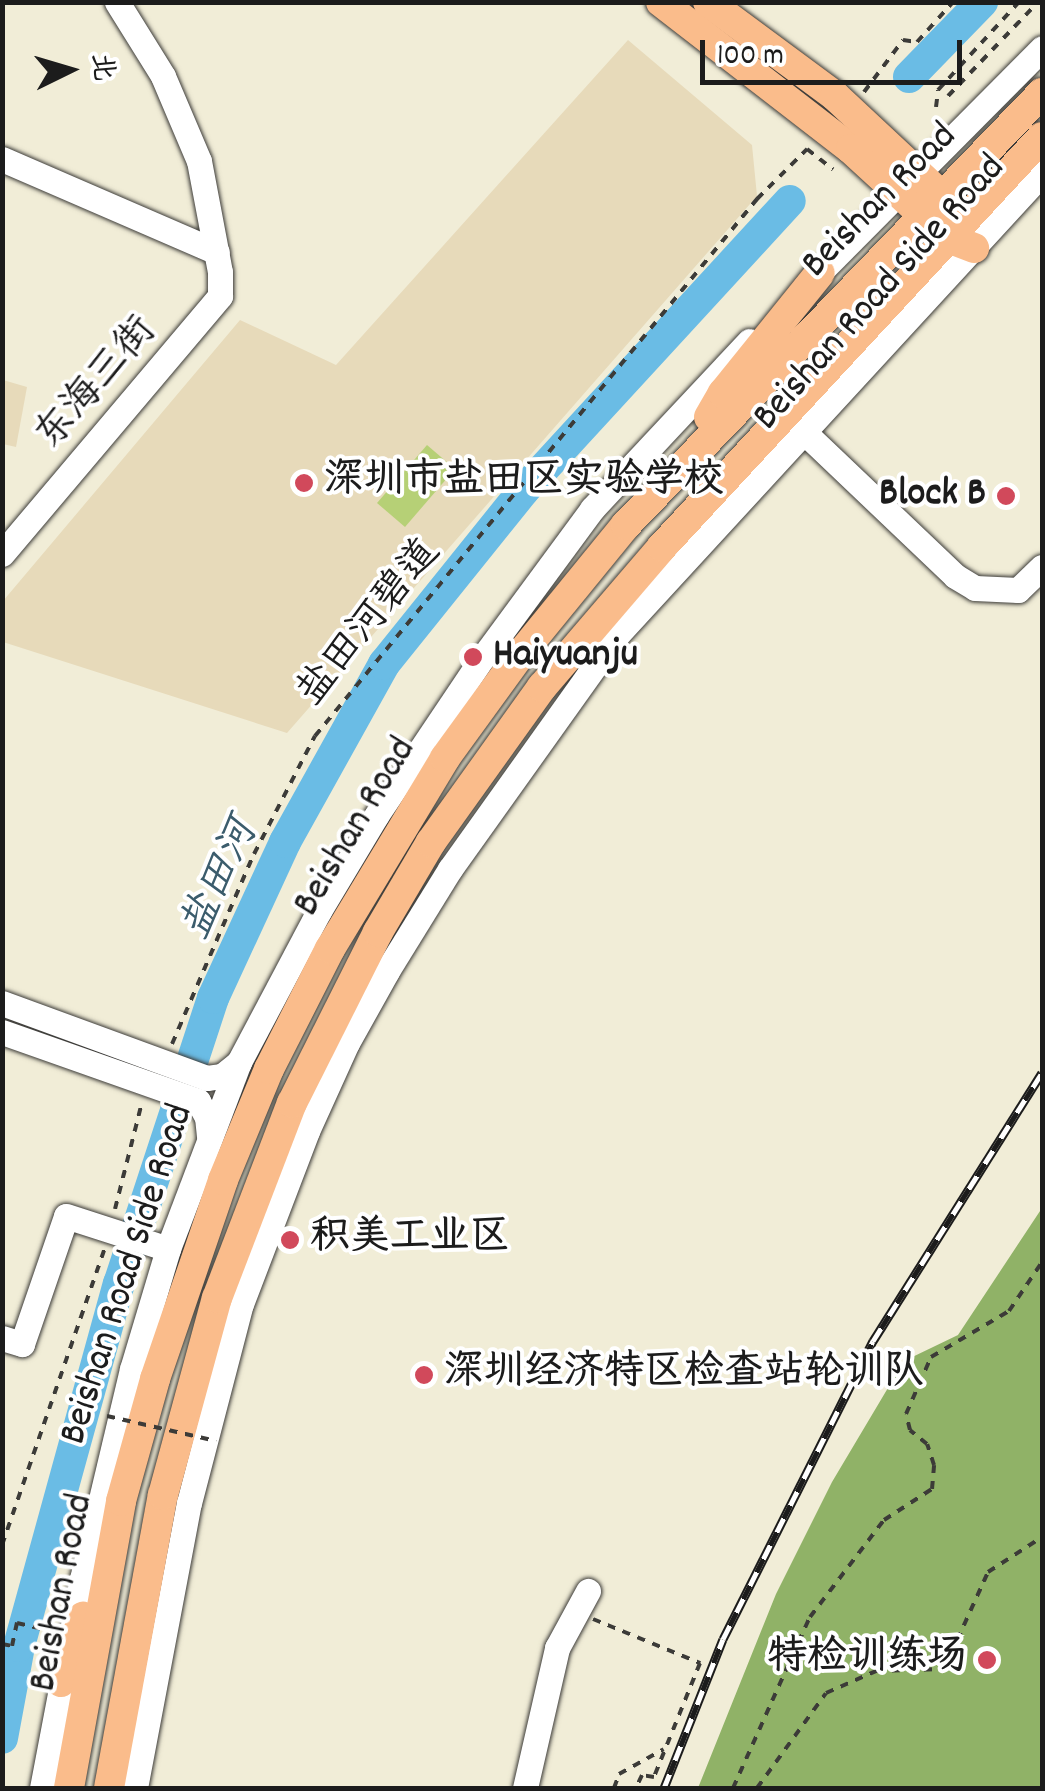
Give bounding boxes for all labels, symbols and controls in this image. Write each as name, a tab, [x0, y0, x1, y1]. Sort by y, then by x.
north arrow	[20, 20, 120, 120]
scale bar	[705, 20, 968, 82]
text: 100 m	[717, 36, 784, 79]
text: 北	[79, 52, 121, 83]
street label: Beishan Road	[793, 114, 969, 290]
street label: Beishan Road Side Road	[745, 146, 1017, 442]
street label: 东海三街	[27, 309, 169, 461]
place label: 深圳市盐田区实验学校	[324, 459, 724, 507]
marker: 深圳市盐田区实验学校	[293, 472, 315, 494]
place label: Block B	[879, 472, 986, 520]
marker: Block B	[995, 485, 1017, 507]
street label: 盐田河碧道	[289, 531, 453, 717]
place label: Haiyuanju	[493, 633, 638, 681]
marker: Haiyuanju	[462, 646, 484, 668]
street label: Beishan Road	[285, 730, 429, 926]
water label: 盐田河	[173, 812, 271, 948]
street label: Beishan Road Side Road	[51, 1099, 207, 1451]
place label: 积美工业区	[310, 1216, 510, 1264]
marker: 积美工业区	[279, 1229, 301, 1251]
place label: 深圳经济特区检查站轮训队	[444, 1351, 924, 1399]
marker: 深圳经济特区检查站轮训队	[413, 1364, 435, 1386]
street label: Beishan Road	[21, 1490, 107, 1696]
place label: 特检训练场	[767, 1636, 967, 1684]
marker: 特检训练场	[976, 1649, 998, 1671]

